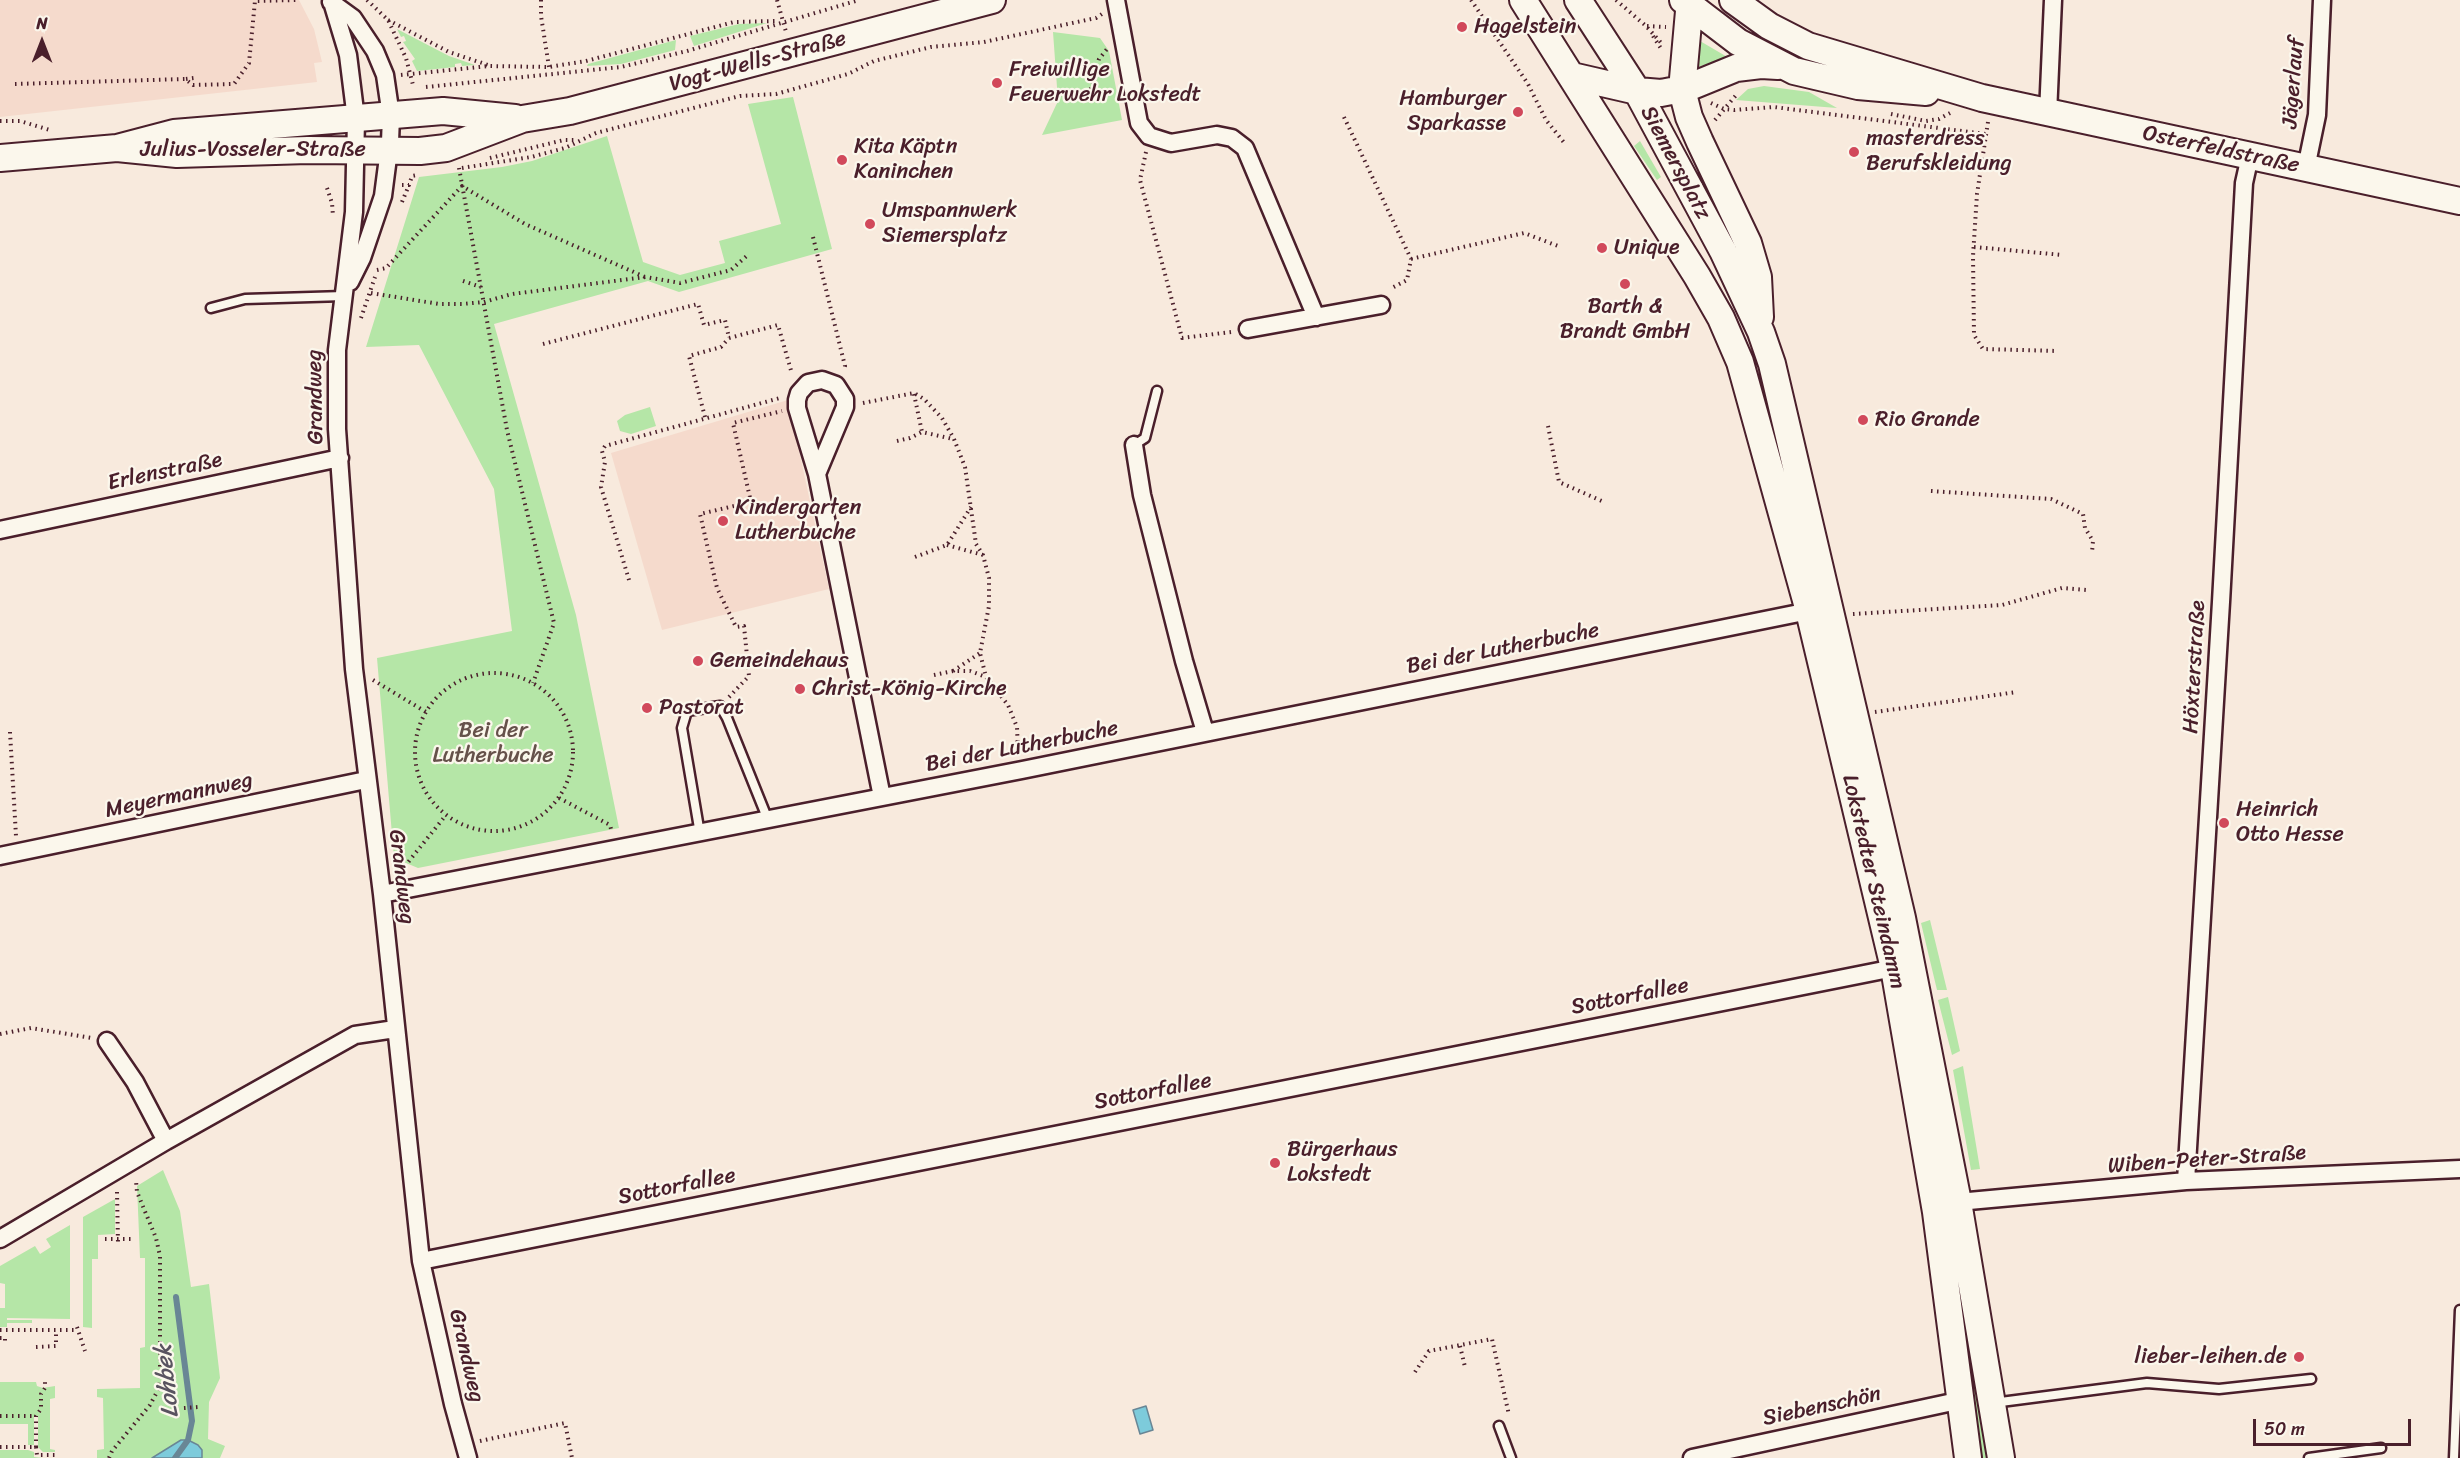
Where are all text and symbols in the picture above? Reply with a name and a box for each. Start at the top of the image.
text: N [36,9,48,38]
north arrow [12,12,72,72]
place label: Hagelstein [1474,14,1576,40]
marker: Hagelstein [1455,20,1469,34]
street label: Vogt-Wells-Straße [667,26,849,98]
street label: Jägerlauf [2278,36,2310,130]
place label: Freiwillige Feuerwehr Lokstedt [1009,57,1201,108]
marker: Freiwillige Feuerwehr Lokstedt [990,76,1004,90]
place label: Hamburger Sparkasse [1399,86,1506,138]
street label: Siemersplatz [1634,102,1716,224]
marker: Hamburger Sparkasse [1511,105,1525,119]
street label: Osterfeldstraße [2140,121,2302,179]
place label: masterdress Berufskleidung [1866,126,2012,178]
place label: Kita Käptn Kaninchen [854,134,957,186]
street label: Julius-Vosseler-Straße [140,137,366,163]
marker: masterdress Berufskleidung [1847,145,1861,159]
marker: Kita Käptn Kaninchen [835,153,849,167]
place label: Umspannwerk Siemersplatz [882,198,1017,249]
marker: Umspannwerk Siemersplatz [863,217,877,231]
place label: Unique [1614,235,1680,261]
marker: Unique [1595,241,1609,255]
marker: Barth & Brandt GmbH [1618,277,1632,291]
place label: Barth & Brandt GmbH [1560,294,1690,346]
street label: Grandweg [302,349,330,445]
place label: Rio Grande [1875,407,1980,433]
marker: Rio Grande [1856,413,1870,427]
street label: Erlenstraße [105,447,225,497]
place label: Kindergarten Lutherbuche [735,495,861,546]
marker: Kindergarten Lutherbuche [716,514,730,528]
street label: Höxterstraße [2178,600,2212,734]
street label: Bei der Lutherbuche [1404,617,1602,681]
place label: Gemeindehaus [710,648,849,674]
marker: Gemeindehaus [691,654,705,668]
place label: Christ-König-Kirche [812,676,1007,702]
marker: Christ-König-Kirche [793,682,807,696]
place label: Pastorat [659,695,744,721]
marker: Pastorat [640,701,654,715]
street label: Bei der Lutherbuche [923,715,1121,779]
park label: Bei der Lutherbuche [432,718,554,770]
street label: Meyermannweg [103,767,255,825]
street label: Lokstedter Steindamm [1836,772,1910,992]
place label: Heinrich Otto Hesse [2236,797,2344,848]
marker: Heinrich Otto Hesse [2217,816,2231,830]
street label: Grandweg [382,828,420,926]
street label: Sottorfallee [1569,973,1691,1021]
street label: Sottorfallee [1092,1068,1214,1116]
place label: Bürgerhaus Lokstedt [1287,1137,1398,1188]
street label: Wiben-Peter-Straße [2107,1140,2307,1180]
marker: Bürgerhaus Lokstedt [1268,1156,1282,1170]
street label: Sottorfallee [616,1163,738,1211]
street label: Grandweg [442,1307,490,1405]
water label: Lohbek [150,1343,186,1419]
place label: lieber-leihen.de [2134,1344,2287,1370]
marker: lieber-leihen.de [2292,1350,2306,1364]
street label: Siebenschön [1760,1382,1884,1432]
scale bar [2256,1407,2414,1445]
text: 50 m [2264,1413,2305,1445]

